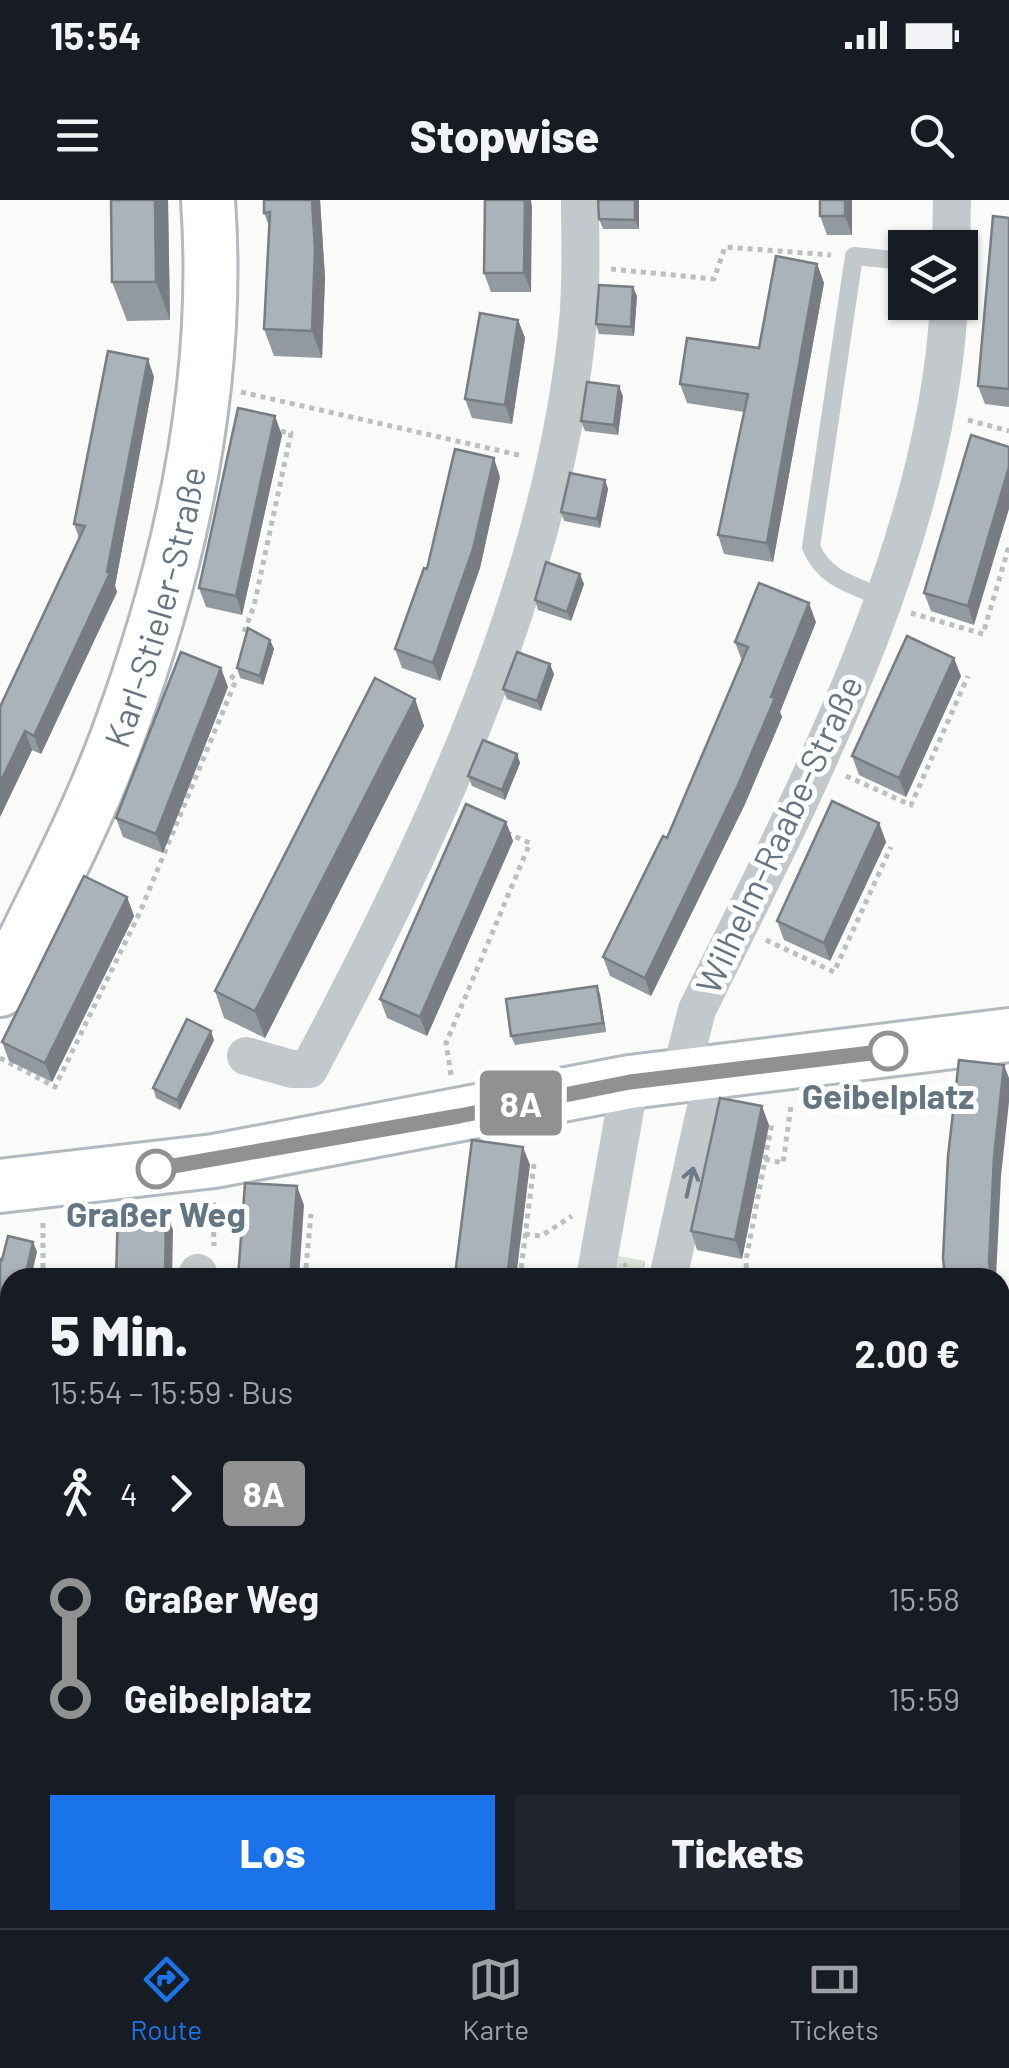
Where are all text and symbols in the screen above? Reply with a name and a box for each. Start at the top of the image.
text: 15:54 [50,12,141,58]
icon: menu [50,108,105,163]
text: Stopwise [410,108,599,162]
icon: search [904,108,959,163]
map controls [888,230,978,320]
button: layers [888,230,978,320]
street label: Karl-Stieler-Straße [95,463,213,753]
street label: Wilhelm-Raabe-Straße [686,668,870,1000]
marker: Geibelplatz [869,1032,907,1070]
line badge: 8A [476,1070,566,1136]
place label: Geibelplatz [802,1074,974,1116]
text: 8A [500,1082,542,1124]
marker: Graßer Weg [137,1150,175,1188]
one-way arrow [681,1167,700,1199]
place label: Graßer Weg [66,1192,246,1234]
text: 5 Min. [50,1301,189,1367]
text: 2.00 € [854,1330,960,1376]
text: 15:54 – 15:59 · Bus [50,1372,293,1410]
icon: walk [50,1466,105,1521]
icon: forward [153,1466,208,1521]
text: 8A [243,1472,285,1514]
text: 4 [120,1474,138,1512]
text: Graßer Weg [124,1575,319,1621]
text: 15:58 [888,1579,960,1617]
text: Geibelplatz [124,1675,312,1721]
text: 15:59 [888,1679,960,1717]
button: Los [50,1795,495,1910]
button: Tickets [515,1795,960,1910]
tab: Route [130,1952,202,2046]
tab: Karte [463,1952,529,2046]
tab: Tickets [790,1952,879,2046]

